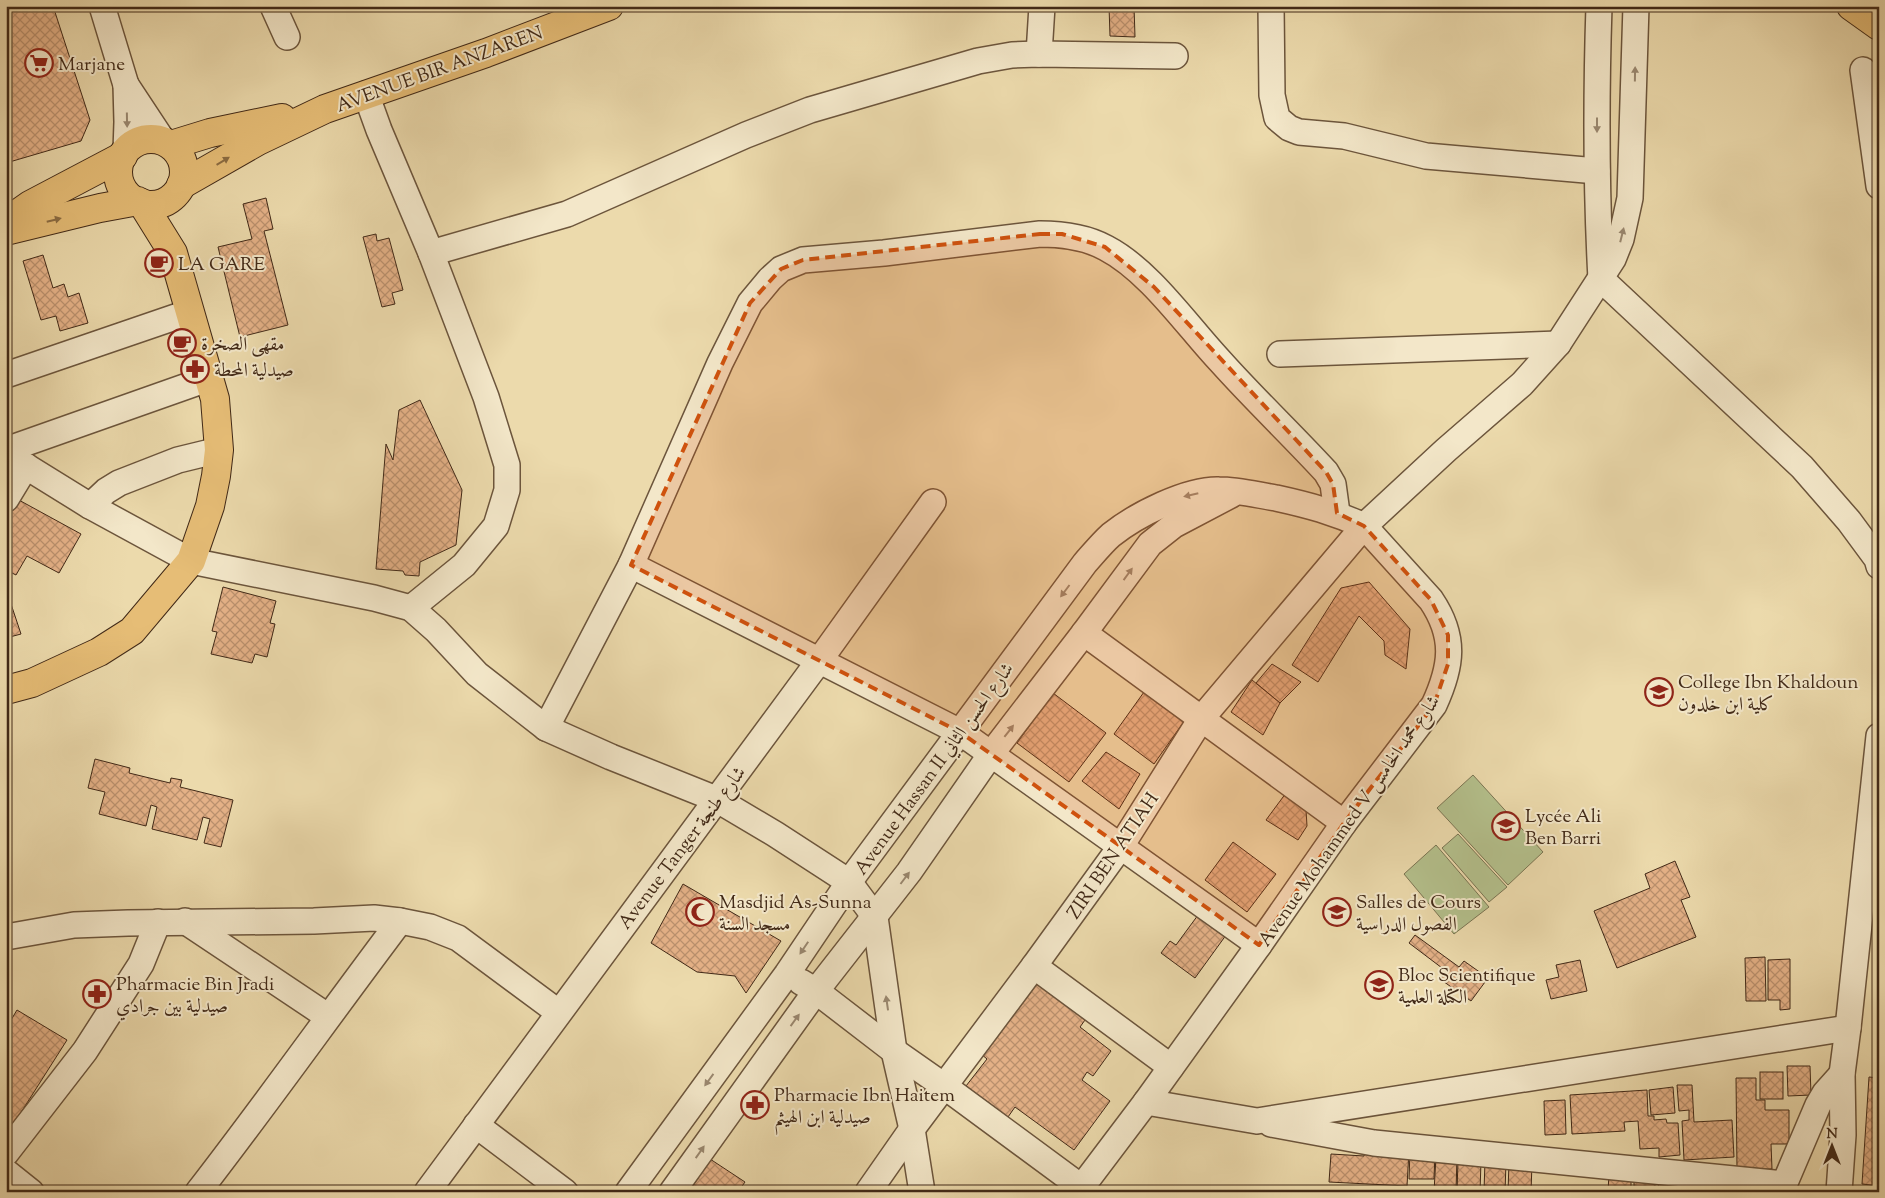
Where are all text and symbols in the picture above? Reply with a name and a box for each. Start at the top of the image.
street label: AVENUE BIR ANZAREN [333,20,547,120]
supermarket icon: Marjane [24,48,54,78]
place label: Marjane [58,52,125,79]
one-way arrow [1631,65,1639,81]
one-way arrow [123,112,131,128]
one-way arrow [1593,117,1601,133]
one-way arrow [217,156,230,165]
one-way arrow [46,216,61,224]
one-way arrow [1618,228,1626,243]
cafe icon: LA GARE [144,248,174,278]
place label: LA GARE [178,252,266,279]
cafe icon: مقهى الصخرة [167,328,197,358]
place label: مقهى الصخرة [201,332,284,359]
pharmacy icon: صيدلية المحطة [180,354,210,384]
place label: صيدلية المحطة [214,358,294,385]
one-way arrow [1183,491,1198,499]
one-way arrow [1123,567,1133,581]
one-way arrow [1059,584,1070,597]
street label: Avenue Hassan II شارع الحسن الثاني [849,658,1021,881]
place label: College Ibn Khaldoun كلية ابن خلدون [1678,670,1859,719]
school or university icon: College Ibn Khaldoun كلية ابن خلدون [1644,677,1674,707]
street label: Avenue Mohammed V شارع محمد الخامس [1253,690,1448,953]
one-way arrow [1004,724,1014,738]
street label: Avenue Tanger شارع طنجة [613,761,753,936]
street label: ZIRI BEN ATIAH [1062,788,1166,925]
place label: Lycée Ali Ben Barri [1525,804,1601,853]
school or university icon: Lycée Ali Ben Barri [1491,811,1521,841]
one-way arrow [900,871,910,885]
place label: Masdjid As-Sunna مسجد السنة [719,890,872,939]
place label: Salles de Cours الفصول الدراسية [1356,890,1481,939]
mosque icon: Masdjid As-Sunna مسجد السنة [685,897,715,927]
school or university icon: Salles de Cours الفصول الدراسية [1322,897,1352,927]
one-way arrow [799,942,809,955]
place label: Bloc Scientifique الكتلة العلمية [1398,963,1536,1012]
school or university icon: Bloc Scientifique الكتلة العلمية [1364,970,1394,1000]
place label: Pharmacie Bin Jradi صيدلية بين جرادي [116,972,274,1021]
pharmacy icon: Pharmacie Bin Jradi صيدلية بين جرادي [82,979,112,1009]
one-way arrow [883,994,891,1010]
one-way arrow [790,1013,800,1027]
one-way arrow [704,1073,714,1087]
place label: Pharmacie Ibn Haitem صيدلية ابن الهيثم [774,1083,955,1136]
pharmacy icon: Pharmacie Ibn Haitem صيدلية ابن الهيثم [740,1090,770,1120]
north arrow [1808,1120,1858,1170]
text: N [1826,1125,1838,1145]
one-way arrow [695,1145,705,1159]

